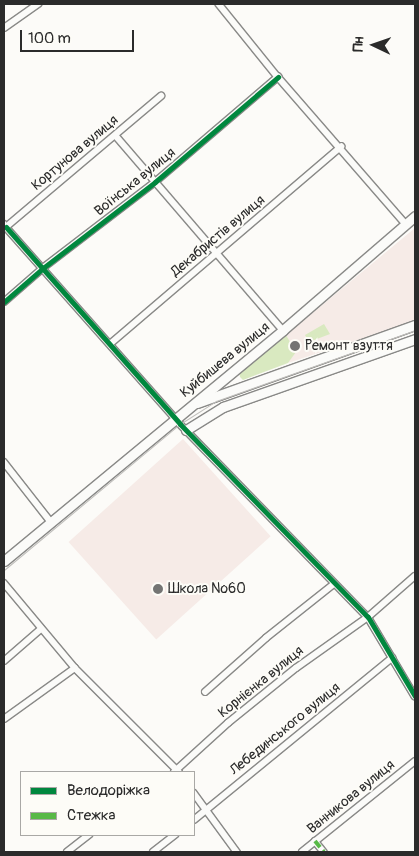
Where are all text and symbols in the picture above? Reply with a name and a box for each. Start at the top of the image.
scale bar [22,20,136,52]
north arrow [349,20,399,70]
text: 100 m [28,29,71,48]
text: Пн [350,36,367,52]
street label: Кортунова вулиця [28,112,122,194]
street label: Воїнська вулиця [91,144,179,220]
street label: Декабристів вулиця [168,192,268,280]
street label: Куйбишева вулиця [177,319,273,401]
place label: Ремонт взуття [305,338,393,354]
marker: Ремонт взуття [289,340,301,352]
place label: Школа №60 [168,581,246,597]
marker: Школа №60 [152,583,164,595]
street label: Корнієнка вулиця [215,643,307,721]
street label: Лебединського вулиця [226,679,344,779]
street label: Ванникова вулиця [304,757,398,837]
legend [20,771,195,836]
text: Велодоріжка [67,781,150,800]
text: Стежка [67,806,115,825]

